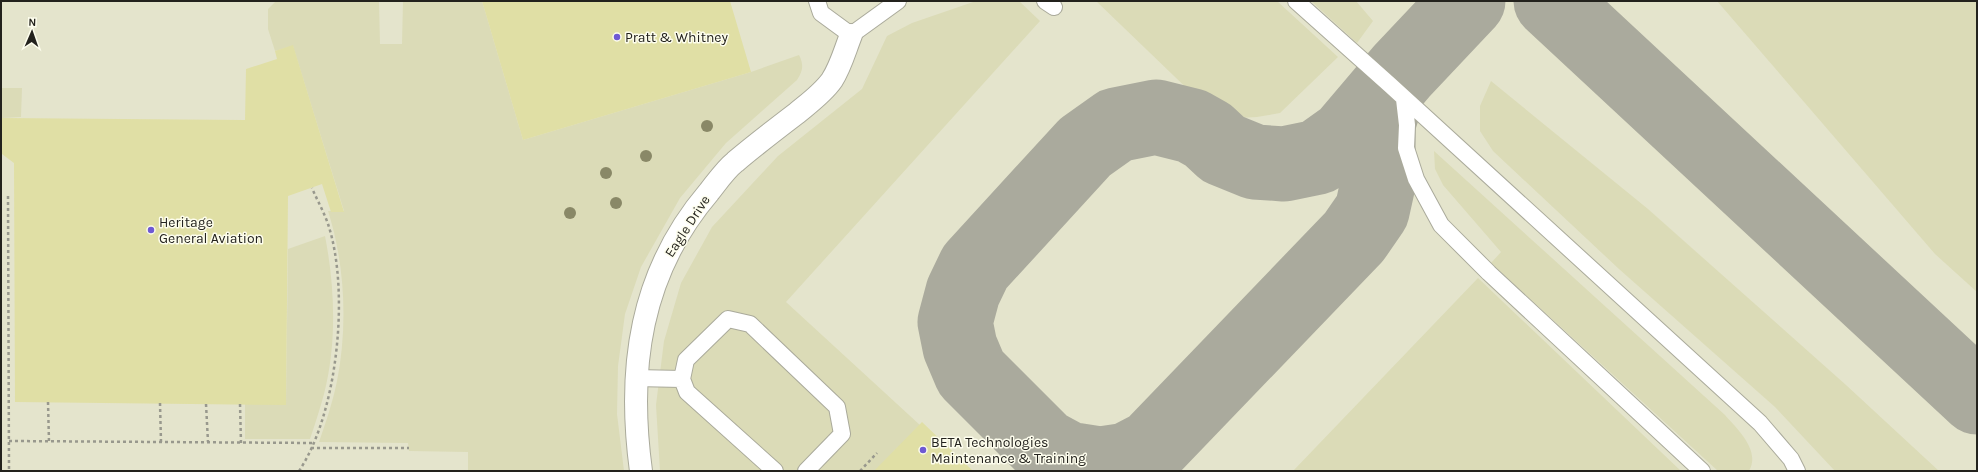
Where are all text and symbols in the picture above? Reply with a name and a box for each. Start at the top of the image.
north arrow [12,12,52,52]
text: N [28,16,37,29]
place label: Pratt & Whitney [625,29,729,46]
marker: Pratt & Whitney [612,32,622,42]
street label: Eagle Drive [661,192,714,261]
place label: Heritage General Aviation [159,214,263,247]
marker: Heritage General Aviation [146,225,156,235]
place label: BETA Technologies Maintenance & Training [931,434,1086,467]
marker: BETA Technologies Maintenance & Training [918,445,928,455]

